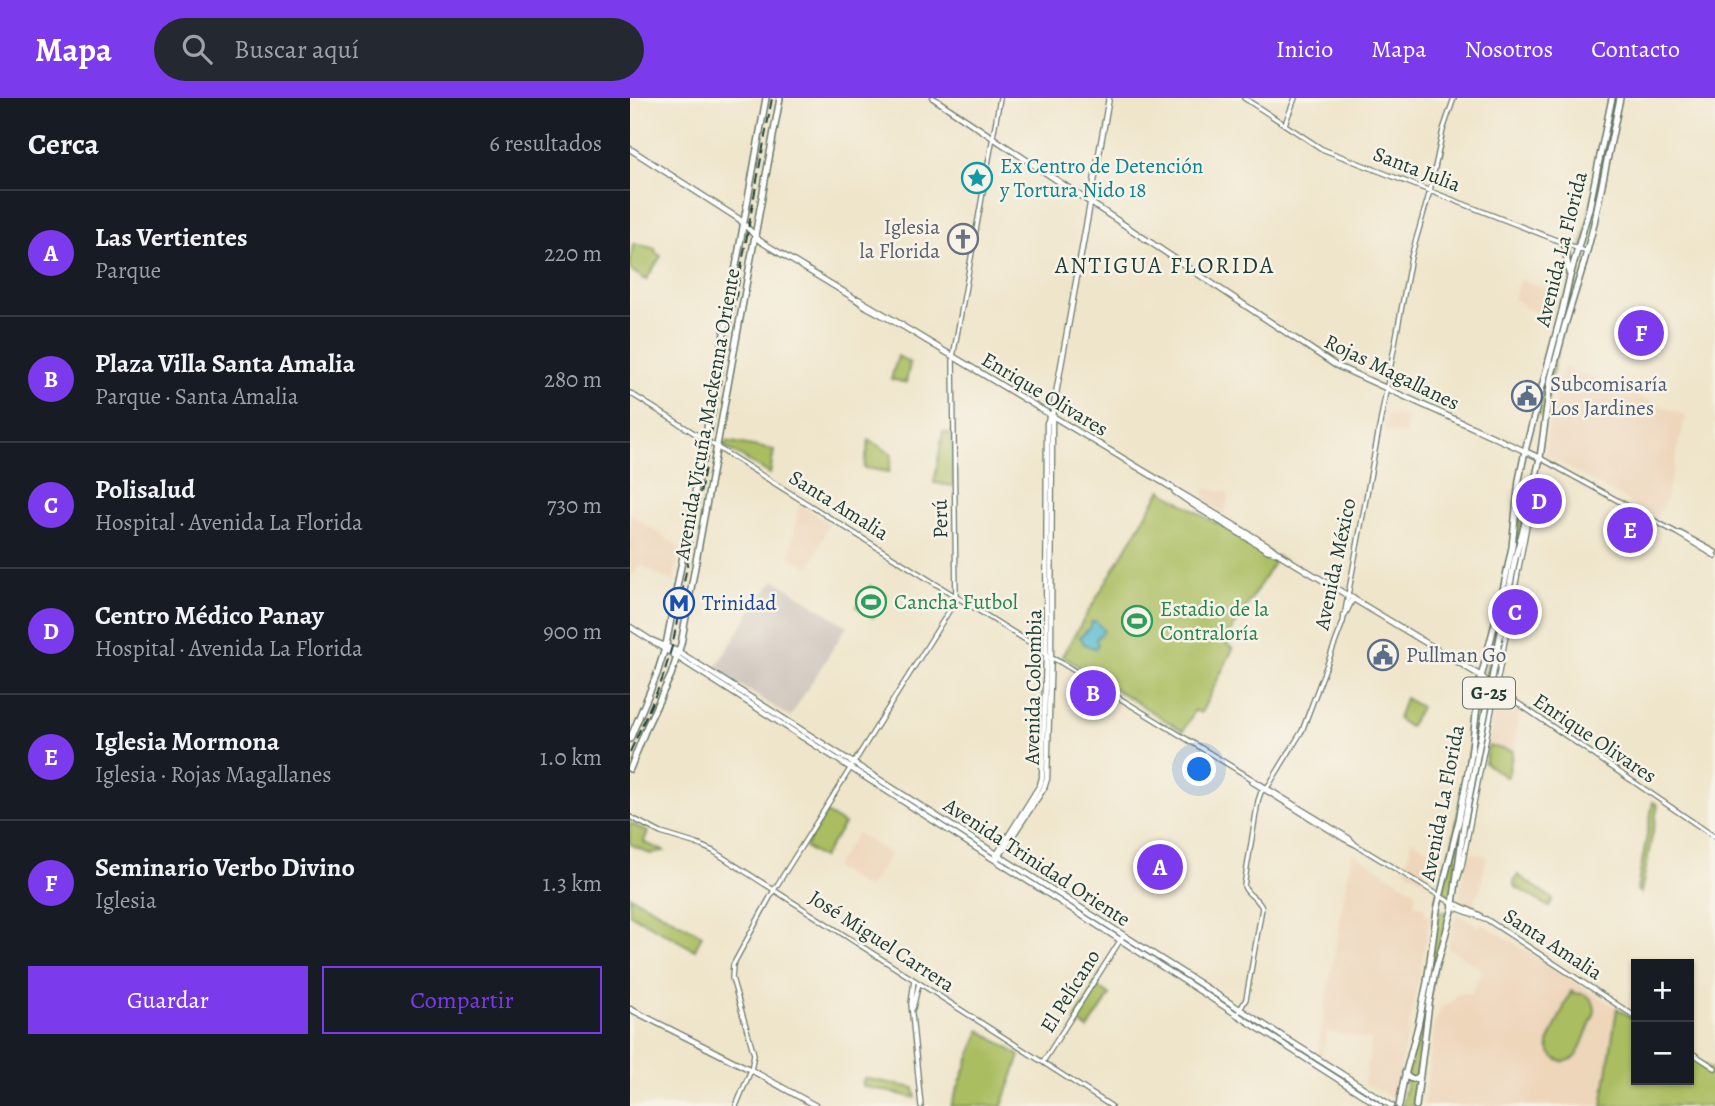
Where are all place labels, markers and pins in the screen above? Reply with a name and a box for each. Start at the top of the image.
place label: Ex Centro de Detención y Tortura Nido 18 [999,152,1203,204]
place icon: Ex Centro de Detención y Tortura Nido 18 [960,161,994,195]
place label: Iglesia la Florida [860,213,940,265]
church icon: Iglesia la Florida [946,222,980,256]
pin: F [1618,307,1664,359]
place label: Subcomisaría Los Jardines [1550,370,1668,422]
public building icon: Subcomisaría Los Jardines [1510,379,1544,413]
pin: D [1516,475,1562,527]
pin: E [1607,504,1653,556]
sports icon: Cancha Futbol [854,585,888,619]
metro station icon: Trinidad [662,586,696,620]
pin: C [1492,586,1538,638]
place label: Cancha Futbol [894,588,1018,616]
place label: Trinidad [702,589,777,617]
place label: Estadio de la Contraloría [1160,595,1269,647]
sports icon: Estadio de la Contraloría [1120,604,1154,638]
public building icon: Pullman Go [1366,638,1400,672]
place label: Pullman Go [1406,641,1506,669]
pin: B [1070,667,1116,719]
pin: A [1137,841,1183,893]

